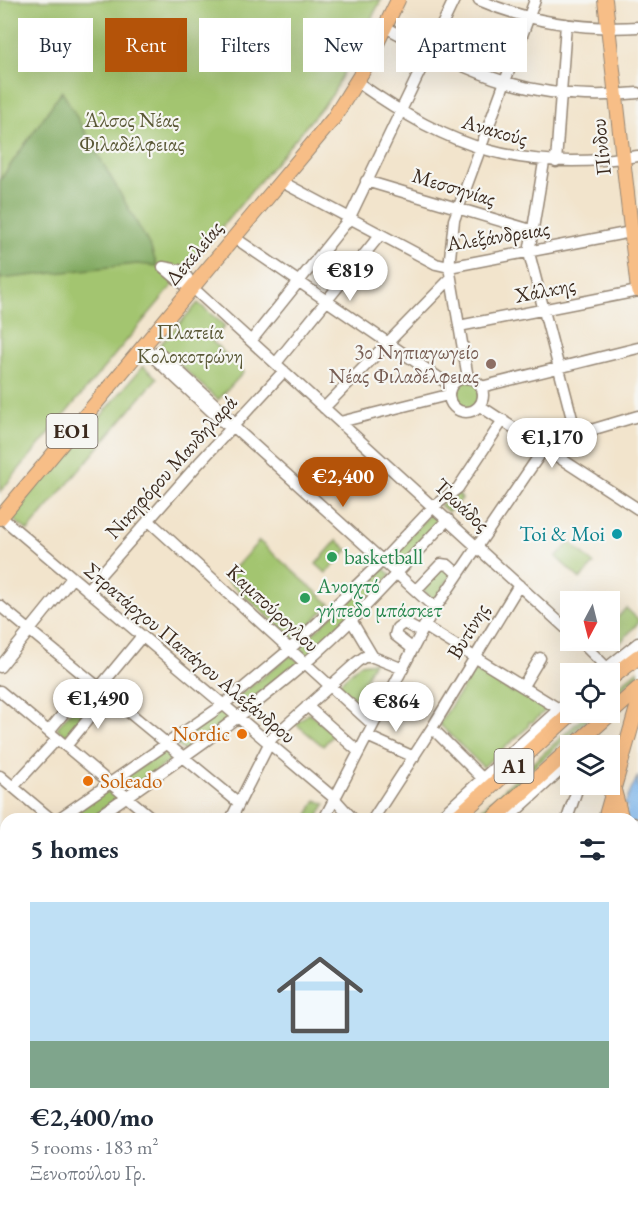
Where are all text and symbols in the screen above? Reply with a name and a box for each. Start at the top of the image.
chip: Buy [18,18,93,72]
chip: Rent [105,18,187,72]
chip: Filters [199,18,291,72]
chip: New [303,18,384,72]
chip: Apartment [396,18,527,72]
park label: Άλσος Νέας Φιλαδέλφειας [79,106,185,157]
street label: Ανακούς [458,107,531,152]
street label: Πίνδου [584,117,617,177]
street label: Μεσσηνίας [409,161,499,212]
street label: Αλεξάνδρειας [444,214,551,257]
street label: Δεκελείας [159,215,229,291]
pin: €819 [314,251,386,302]
text: €819 [327,257,373,283]
street label: Χάλκης [511,270,577,309]
park label: Πλατεία Κολοκοτρώνη [137,318,243,369]
place label: 3ο Νηπιαγωγείο Νέας Φιλαδέλφειας [329,338,479,389]
marker: 3ο Νηπιαγωγείο Νέας Φιλαδέλφειας [484,357,498,371]
street label: Νικηφόρου Μανδηλαρά [99,389,243,544]
road number: ΕΟ1 [46,414,98,448]
pin: €1,170 [503,418,601,469]
text: €1,170 [521,424,583,450]
pin: €2,400 [294,457,392,508]
text: €2,400 [312,463,374,489]
street label: Τρωάδος [429,472,496,537]
place label: Toi & Moi [519,520,605,547]
marker: Toi & Moi [610,527,624,541]
place label: basketball [344,543,423,570]
marker: basketball [325,550,339,564]
street label: Στρατάρχου Παπάγου Αλεξάνδρου [79,556,302,749]
street label: Καμπούρογλου [221,558,325,657]
place label: Ανοιχτό γήπεδο μπάσκετ [316,572,443,623]
marker: Ανοιχτό γήπεδο μπάσκετ [298,591,312,605]
north arrow [560,591,620,651]
map controls [560,591,620,795]
street label: Βυτίνης [440,598,495,664]
button: locate [560,663,620,723]
pin: €1,490 [49,679,147,730]
pin: €864 [360,682,432,733]
text: €1,490 [67,685,129,711]
text: €864 [373,688,419,714]
place label: Nordic [172,720,230,747]
marker: Nordic [235,727,249,741]
button: layers [560,735,620,795]
road number: Α1 [494,749,534,783]
place label: Soleado [100,767,162,794]
marker: Soleado [81,774,95,788]
text: 5 homes [30,832,119,866]
icon: filters [576,833,609,866]
icon: home [266,941,374,1049]
text: €2,400/mo [30,1100,154,1134]
text: 5 rooms · 183 m² [30,1134,158,1160]
text: Ξενoπούλου Γρ. [30,1160,146,1186]

